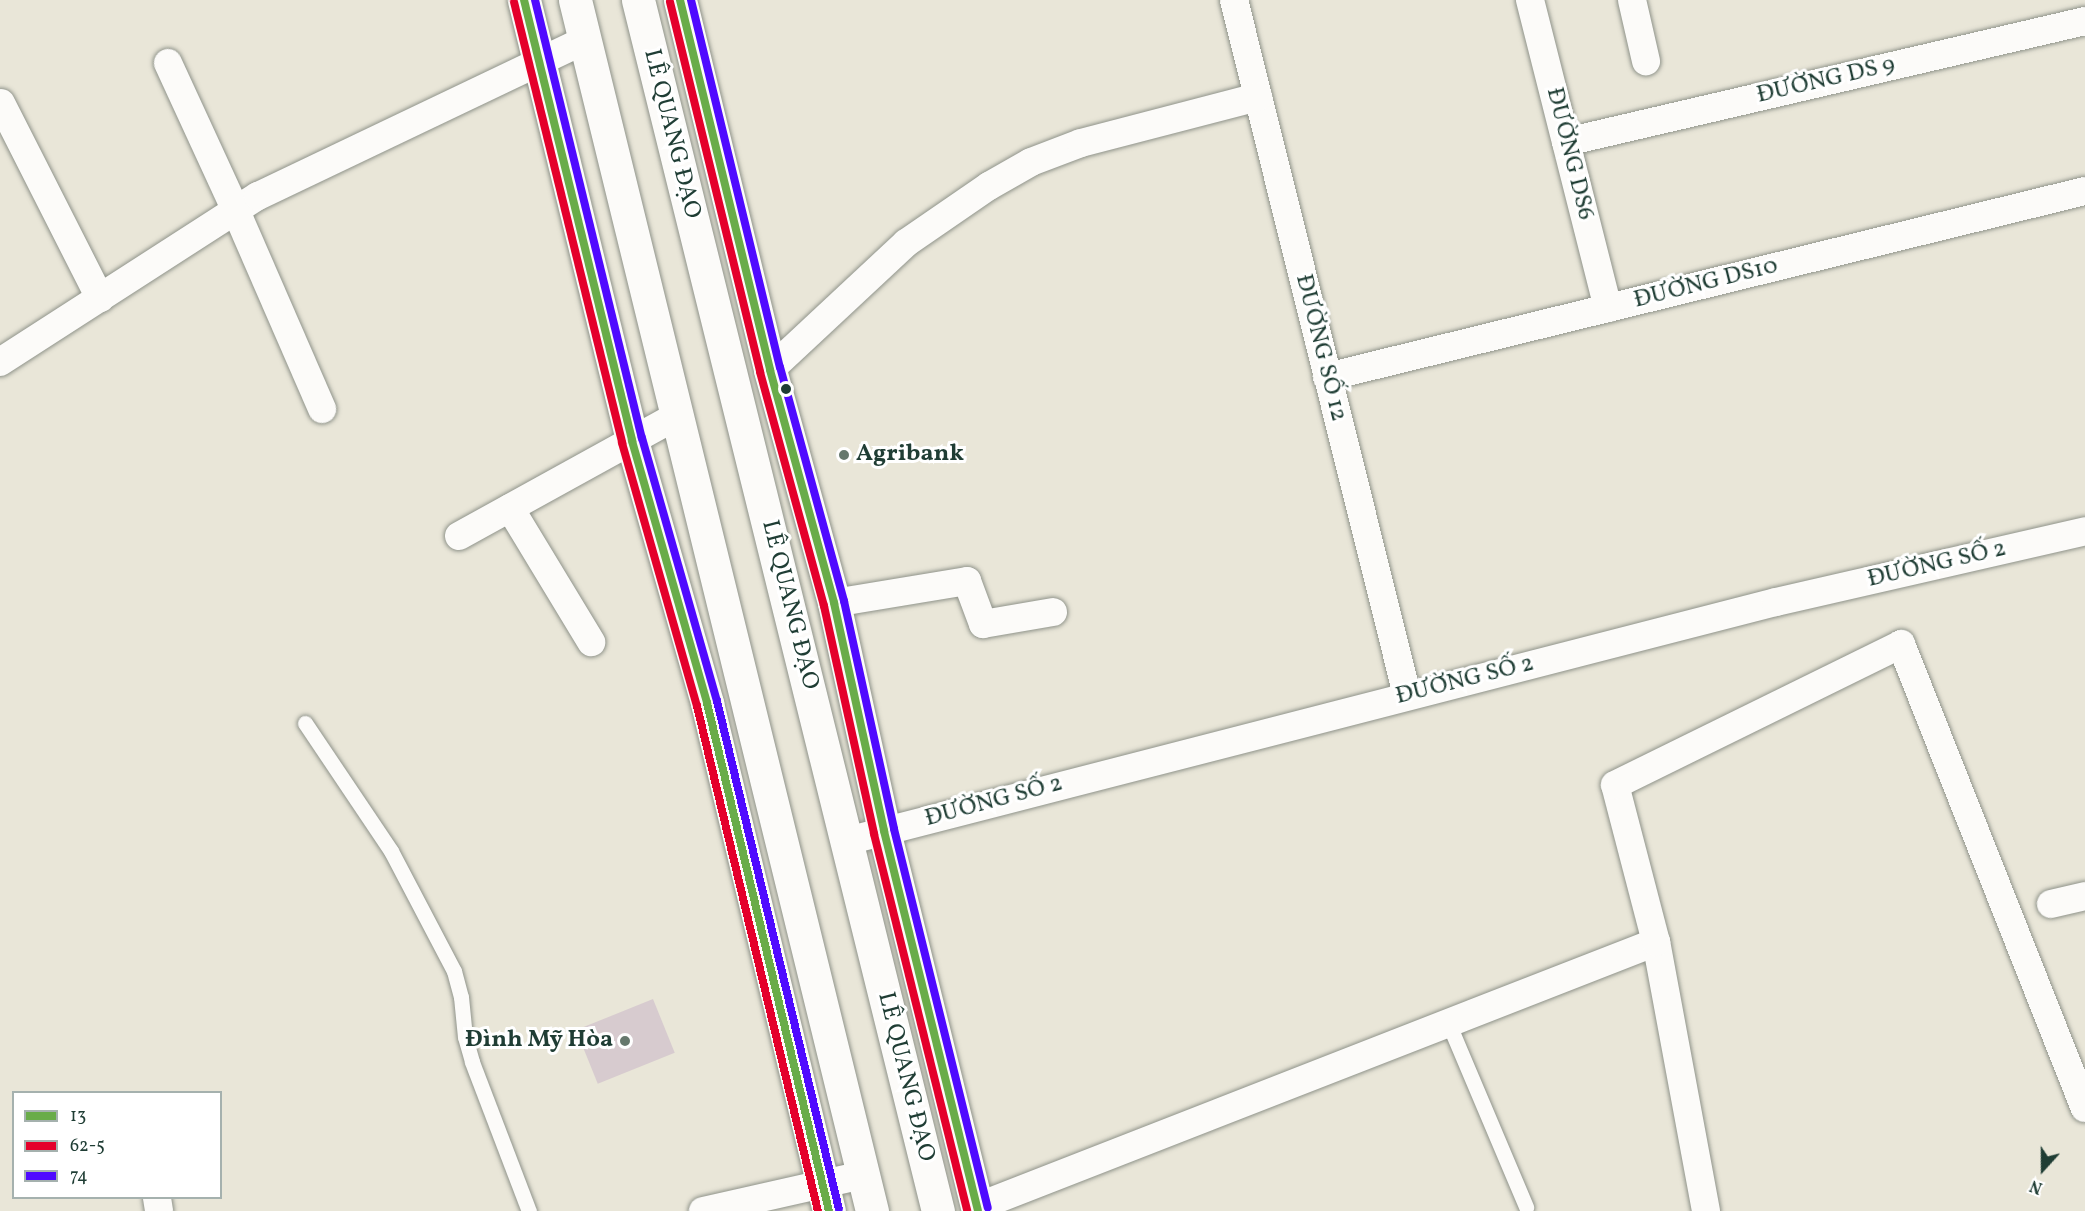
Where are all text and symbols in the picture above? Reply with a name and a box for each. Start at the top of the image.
street label: LÊ QUANG ĐẠO [636,46,706,222]
street label: ĐƯỜNG DS 9 [1754,51,1898,111]
street label: ĐƯỜNG DS6 [1539,85,1599,223]
street label: ĐƯỜNG DS10 [1631,252,1781,316]
street label: ĐƯỜNG SỐ 12 [1288,271,1352,425]
unlabelled marker [780,383,792,395]
place label: Agribank [856,441,964,469]
marker: Agribank [837,448,851,462]
street label: LÊ QUANG ĐẠO [754,517,824,693]
street label: ĐƯỜNG SỐ 2 [1865,535,2009,595]
street label: ĐƯỜNG SỐ 2 [1393,650,1537,712]
street label: ĐƯỜNG SỐ 2 [922,770,1066,834]
street label: LÊ QUANG ĐẠO [870,989,940,1165]
place label: Đình Mỹ Hòa [465,1027,613,1055]
marker: Đình Mỹ Hòa [618,1034,632,1048]
legend [12,1091,222,1199]
text: 13 [70,1104,86,1129]
text: 62-5 [70,1134,105,1159]
north arrow [2013,1139,2073,1199]
text: 74 [70,1164,88,1189]
text: N [2027,1173,2046,1198]

